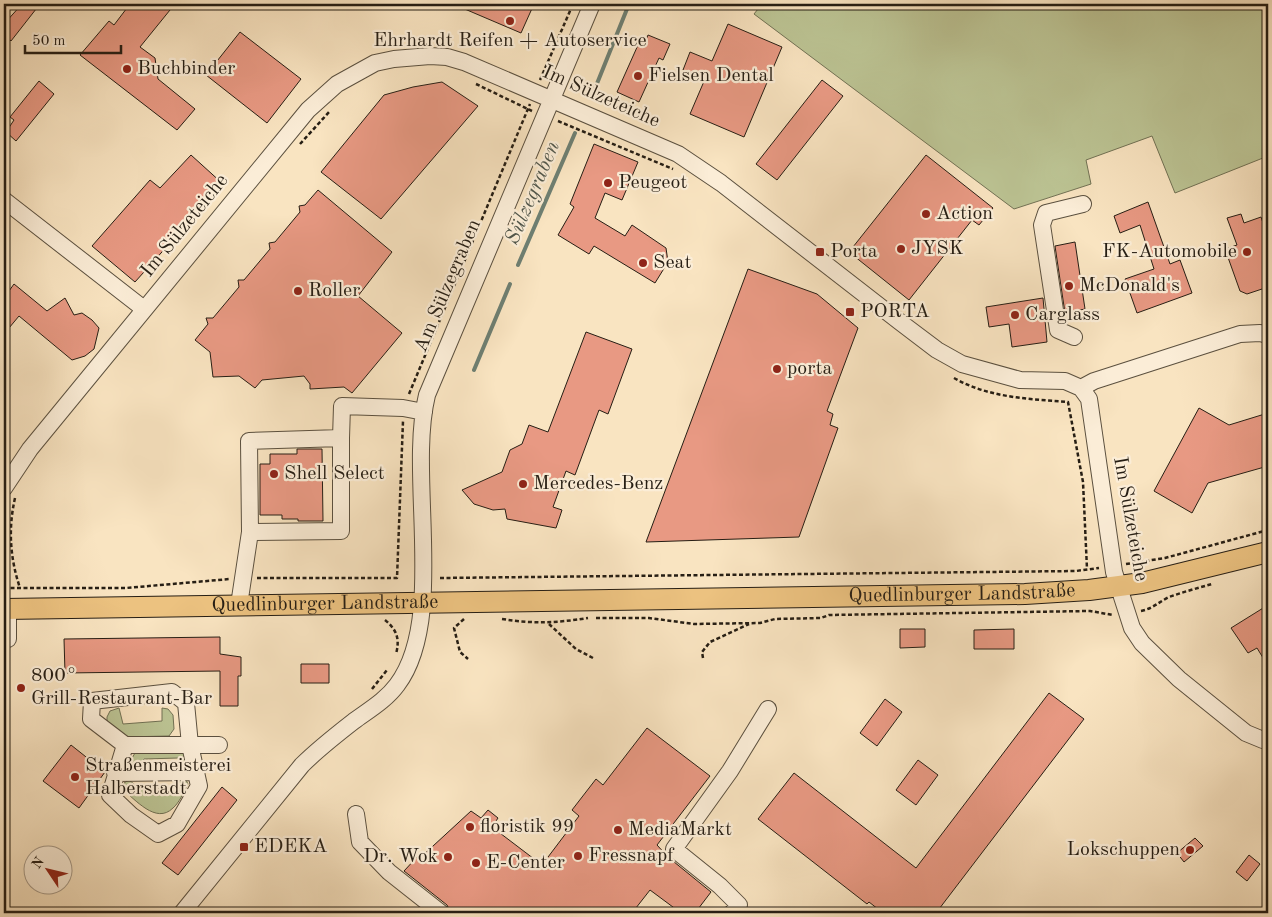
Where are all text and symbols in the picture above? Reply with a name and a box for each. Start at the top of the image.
marker: Ehrhardt Reifen + Autoservice [504,15,516,27]
scale bar [25,22,121,54]
place label: Ehrhardt Reifen + Autoservice [373,31,647,51]
text: 50 m [32,34,66,49]
place label: Buchbinder [137,59,235,79]
street label: Im Sülzeteiche [539,62,663,132]
marker: Buchbinder [121,63,133,75]
place label: Fielsen Dental [648,66,774,86]
marker: Fielsen Dental [632,70,644,82]
water label: Sülzegraben [502,138,564,248]
street label: Im Sülzeteiche [138,171,232,281]
place label: Peugeot [618,173,687,193]
marker: Peugeot [602,177,614,189]
place label: Action [936,204,993,224]
marker: Action [920,208,932,220]
street label: Am Sülzegraben [411,216,485,355]
place label: JYSK [911,239,964,259]
place label: Porta [830,242,878,262]
place label: FK-Automobile [1102,242,1237,262]
marker: JYSK [895,243,907,255]
marker: Porta [814,246,826,258]
marker: FK-Automobile [1241,246,1253,258]
place label: Seat [653,253,691,273]
marker: Seat [637,257,649,269]
place label: McDonald's [1079,276,1180,296]
marker: McDonald's [1063,280,1075,292]
place label: Roller [308,281,360,301]
marker: Roller [292,285,304,297]
place label: PORTA [860,302,930,322]
place label: Carglass [1025,305,1100,325]
marker: PORTA [844,306,856,318]
marker: Carglass [1009,309,1021,321]
place label: porta [787,359,832,379]
marker: porta [771,363,783,375]
street label: Im Sülzeteiche [1109,455,1151,583]
place label: Shell Select [284,464,385,484]
marker: Shell Select [268,468,280,480]
place label: Mercedes-Benz [533,474,663,494]
marker: Mercedes-Benz [517,478,529,490]
street label: Quedlinburger Landstraße [848,581,1076,607]
street label: Quedlinburger Landstraße [211,593,439,616]
place label: 800° Grill-Restaurant-Bar [31,666,212,709]
marker: 800° Grill-Restaurant-Bar [15,682,27,694]
place label: Straßenmeisterei Halberstadt [85,756,231,799]
marker: Straßenmeisterei Halberstadt [69,771,81,783]
place label: floristik 99 [480,817,574,837]
place label: MediaMarkt [628,820,732,840]
marker: floristik 99 [464,821,476,833]
marker: MediaMarkt [612,824,624,836]
place label: EDEKA [254,837,328,857]
place label: Lokschuppen [1067,840,1180,860]
marker: EDEKA [238,841,250,853]
north arrow [22,844,72,894]
marker: Lokschuppen [1184,844,1196,856]
place label: Fressnapf [588,846,675,866]
place label: Dr. Wok [363,847,438,867]
marker: Fressnapf [572,850,584,862]
marker: Dr. Wok [442,851,454,863]
place label: E-Center [486,853,565,873]
text: N [29,854,47,872]
marker: E-Center [470,857,482,869]

